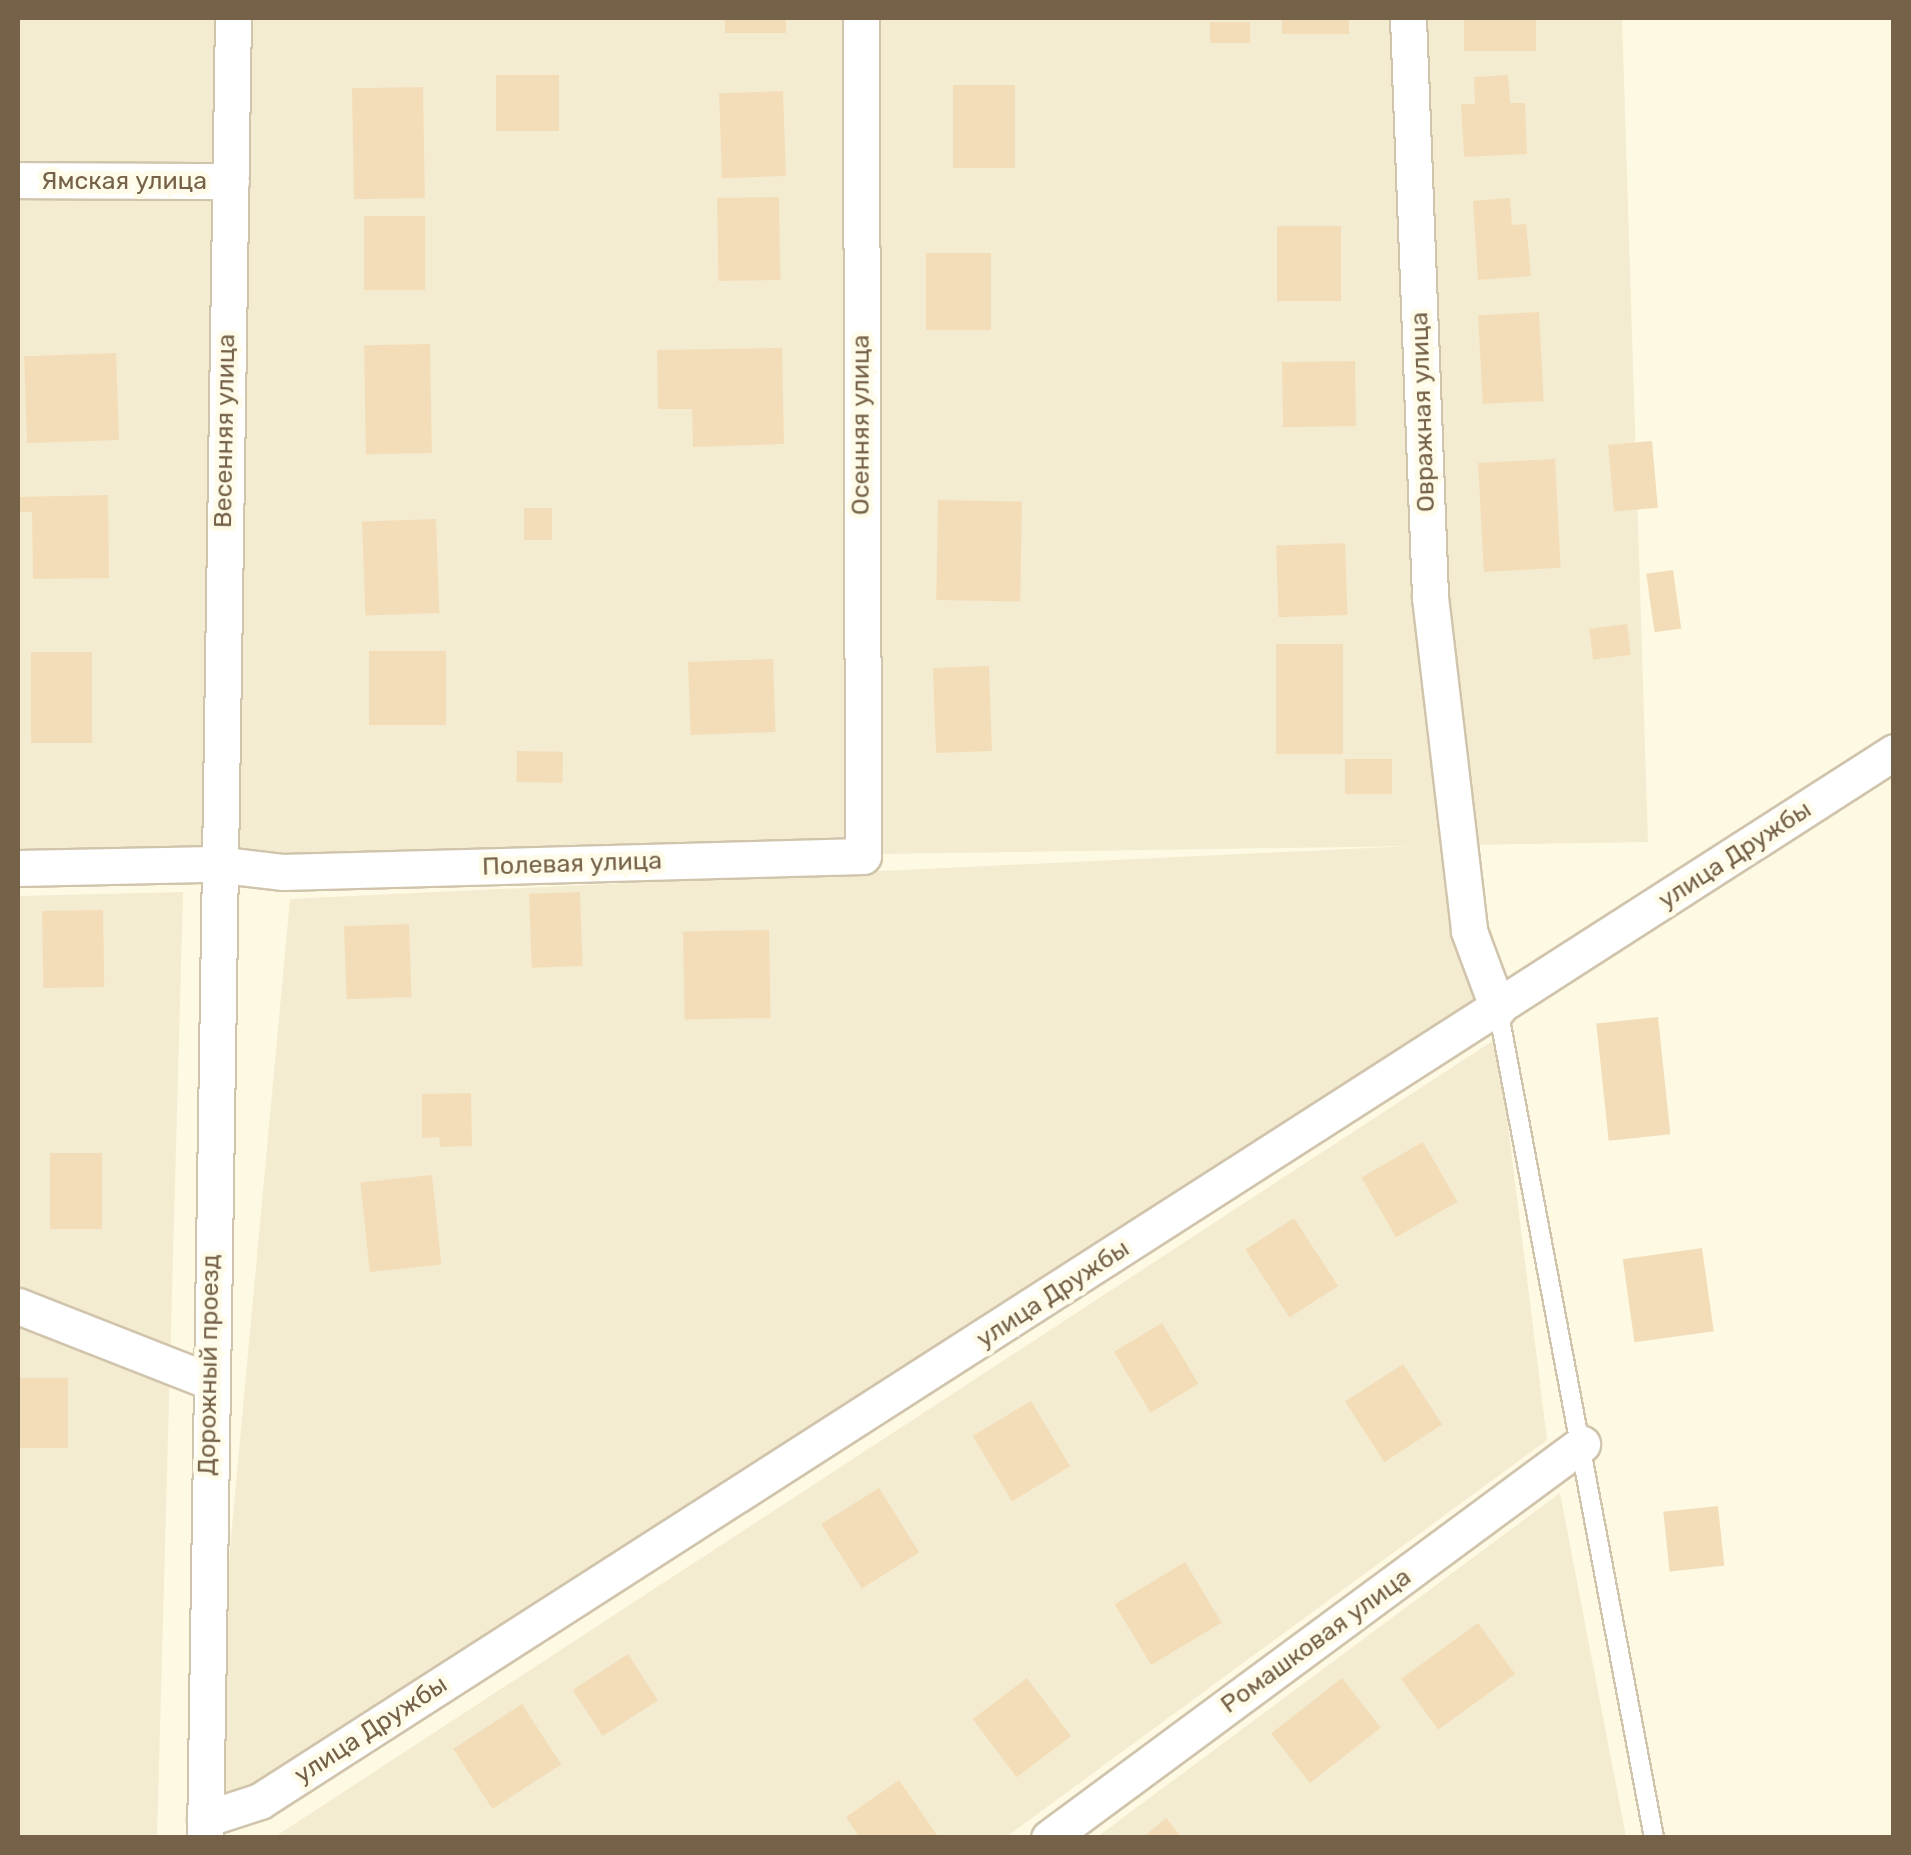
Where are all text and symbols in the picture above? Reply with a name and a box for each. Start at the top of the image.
street label: Ямская улица [41,166,207,196]
street label: Овражная улица [1405,311,1441,513]
street label: Весенняя улица [208,334,242,528]
street label: Осенняя улица [846,335,876,515]
street label: улица Дружбы [1653,794,1817,916]
street label: Полевая улица [482,846,662,882]
street label: улица Дружбы [971,1233,1135,1355]
street label: Дорожный проезд [192,1254,226,1476]
street label: Ромашковая улица [1215,1562,1417,1720]
street label: улица Дружбы [289,1669,453,1791]

